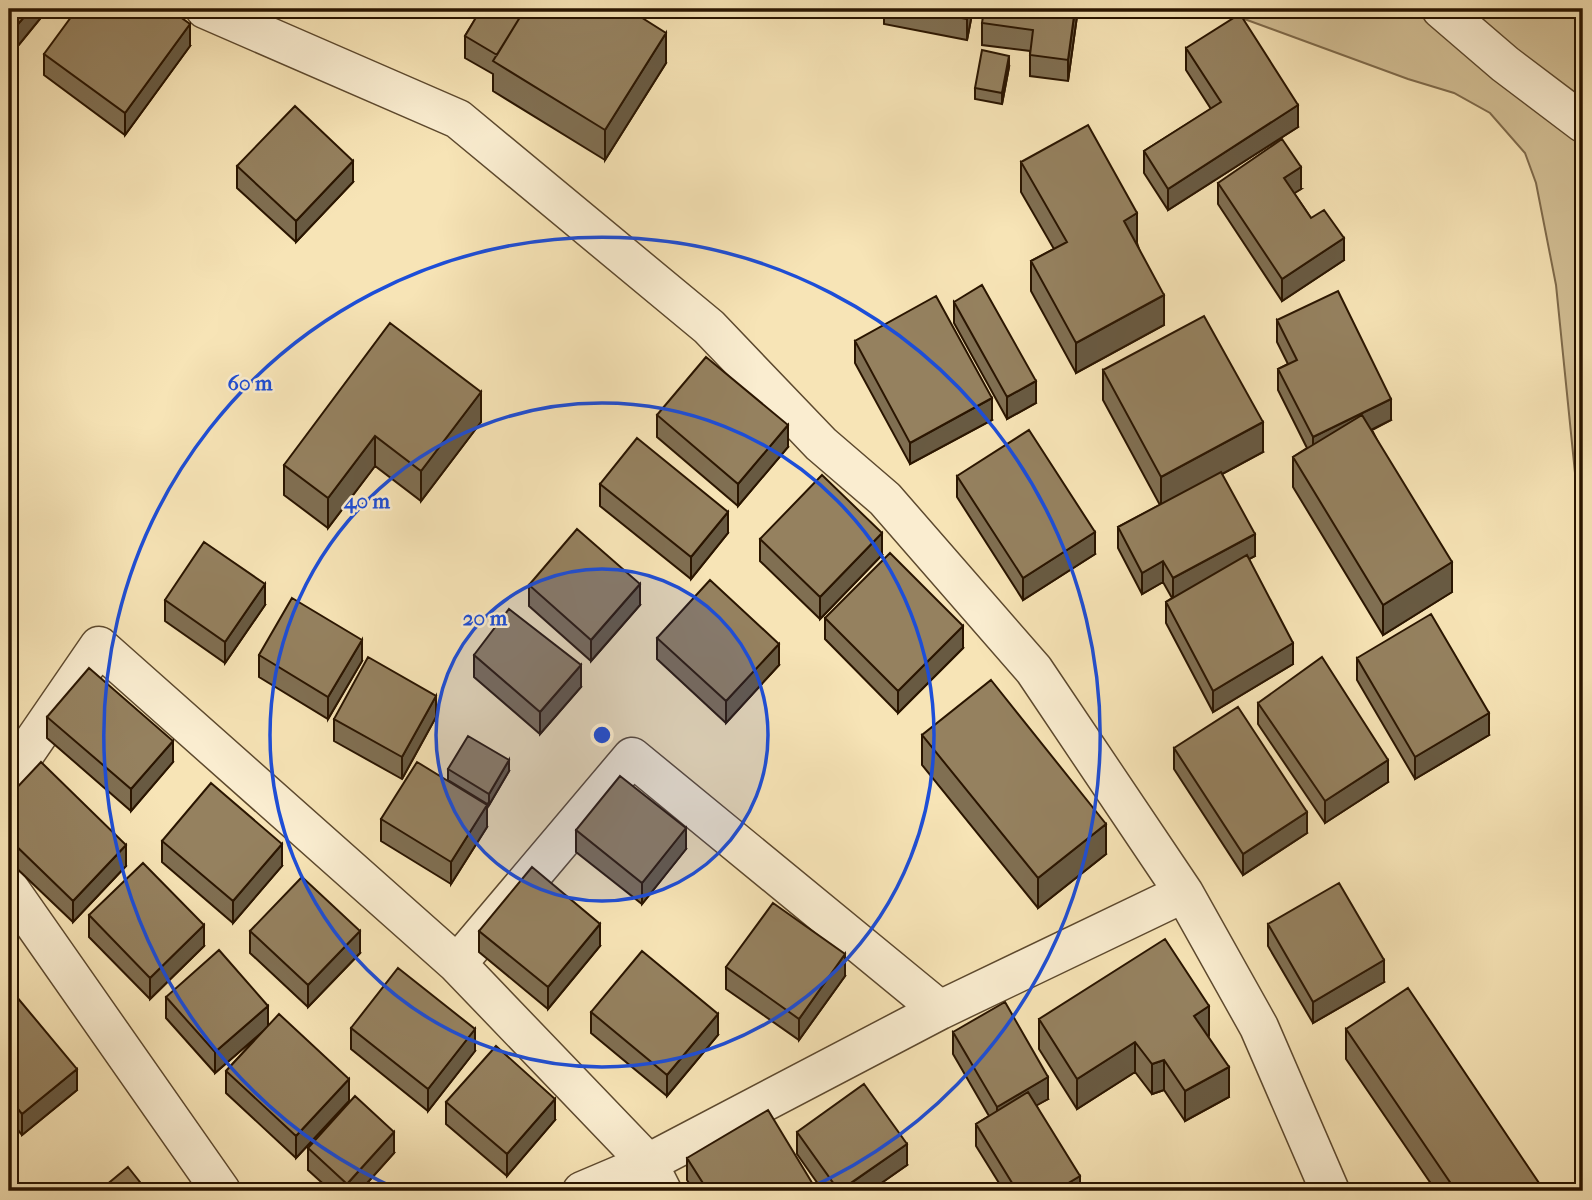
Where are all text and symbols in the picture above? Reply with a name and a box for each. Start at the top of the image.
text: 60 m [228,371,273,395]
text: 40 m [343,489,391,514]
text: 20 m [463,606,508,630]
centre of rings [590,723,614,747]

